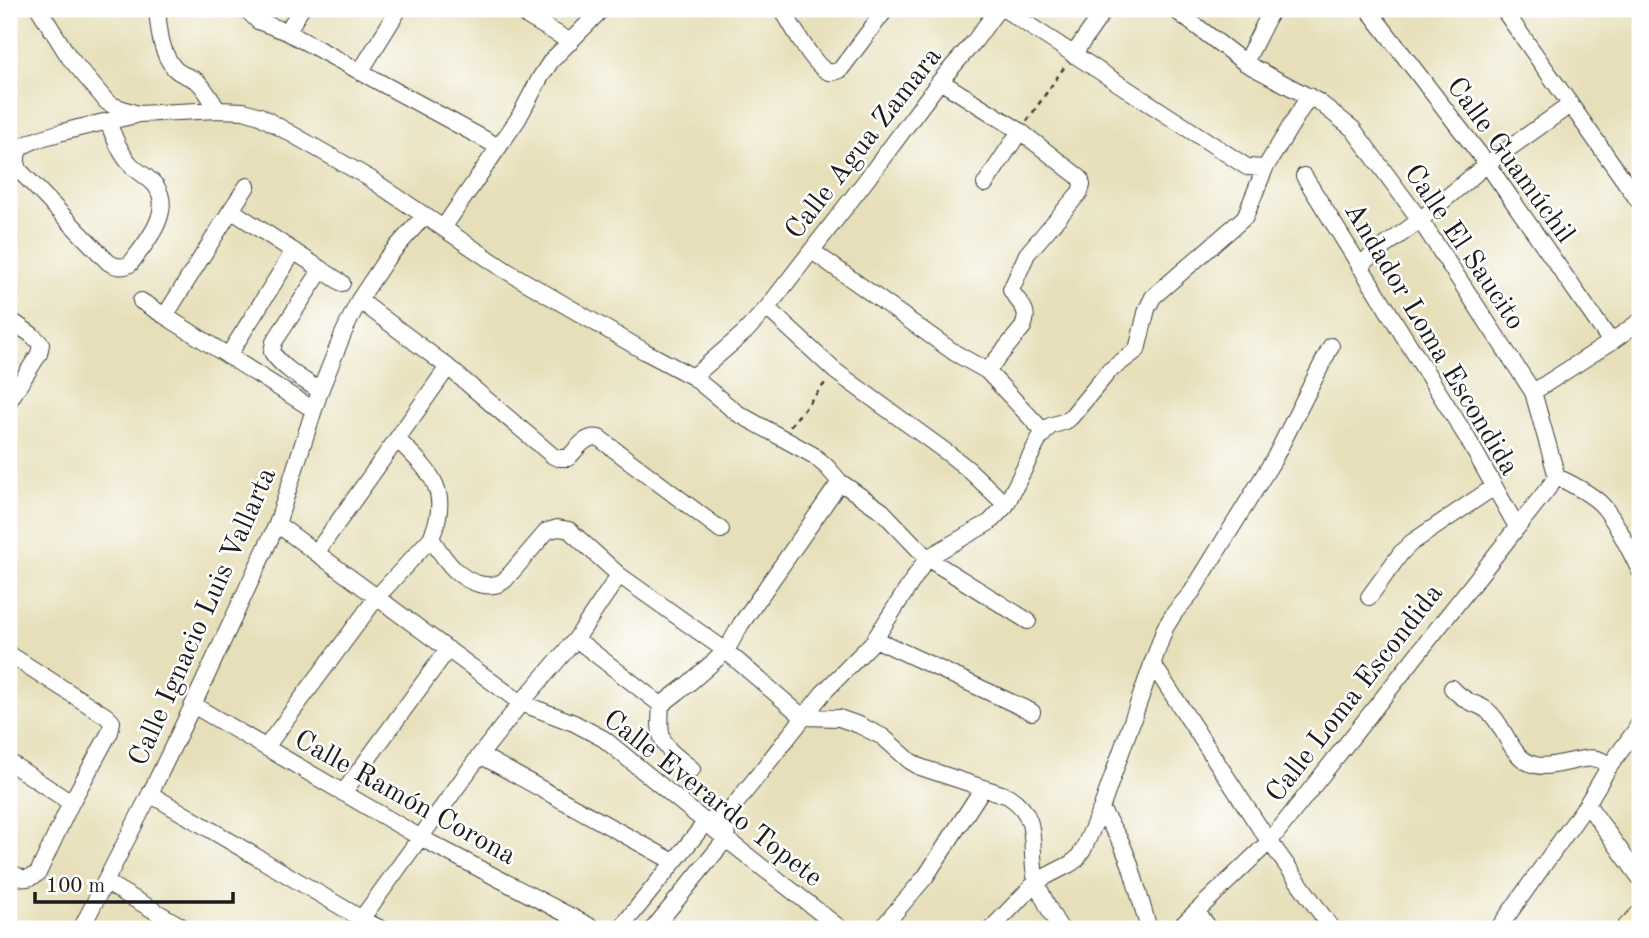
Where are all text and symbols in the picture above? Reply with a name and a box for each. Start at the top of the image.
street label: Calle Agua Zamara [781,42,948,245]
street label: Calle Guamúchil [1440,73,1579,249]
street label: Calle El Saucito [1398,160,1529,335]
street label: Andador Loma Escondida [1338,198,1523,481]
street label: Calle Ignacio Luis Vallarta [125,464,282,771]
street label: Calle Loma Escondida [1262,579,1449,808]
street label: Calle Everardo Topete [597,705,827,893]
street label: Calle Ramón Corona [289,726,520,871]
scale bar [35,861,233,905]
text: 100 m [46,876,105,897]

